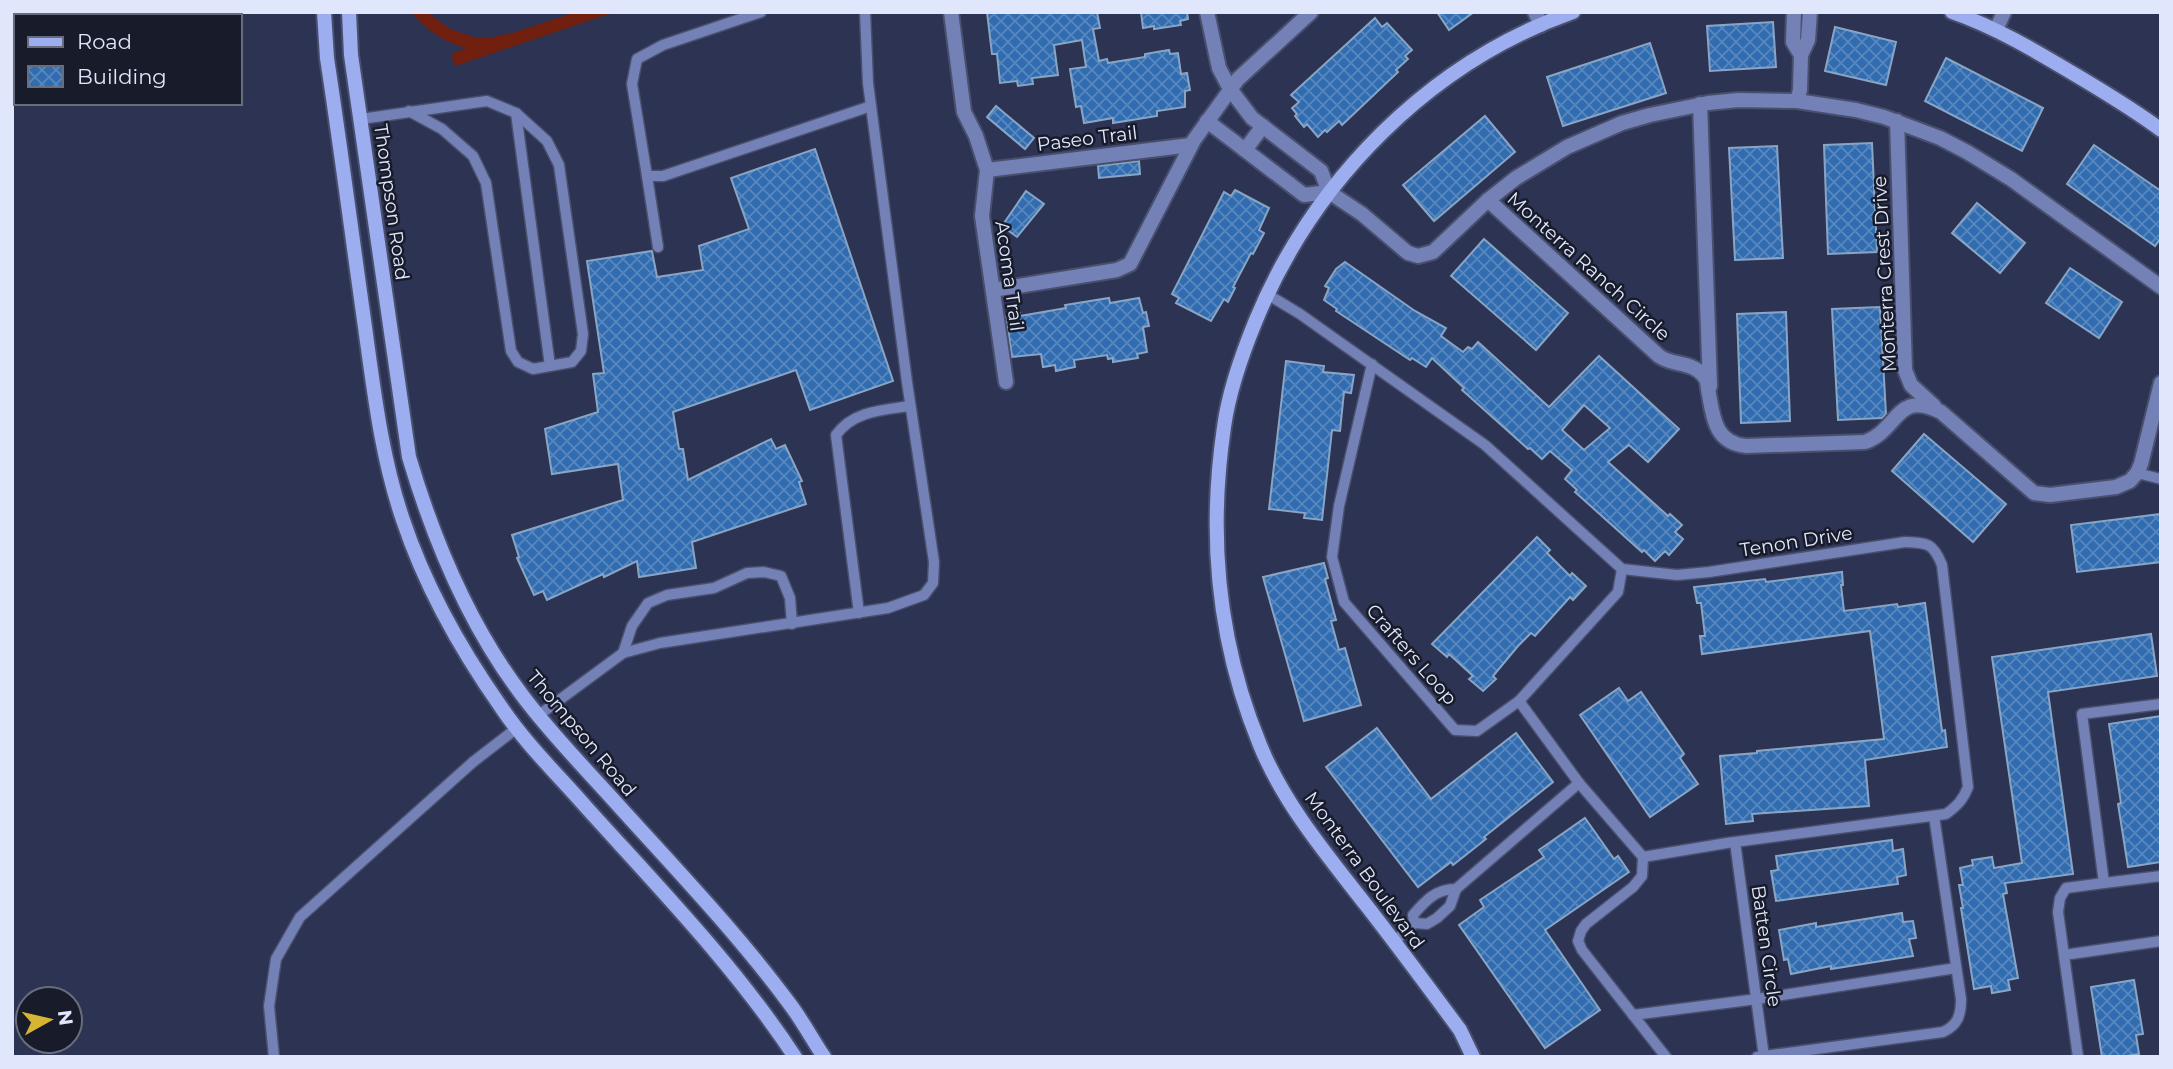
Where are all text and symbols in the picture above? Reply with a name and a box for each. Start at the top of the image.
legend [14,14,242,105]
text: Road [77,29,132,54]
text: Building [77,64,167,89]
street label: Paseo Trail [1035,121,1139,156]
street label: Thompson Road [369,123,414,282]
street label: Monterra Crest Drive [1868,175,1901,373]
street label: Monterra Ranch Circle [1502,187,1675,346]
street label: Acoma Trail [990,219,1029,333]
street label: Tenon Drive [1738,521,1854,562]
street label: Crafters Loop [1361,599,1462,710]
street label: Thompson Road [522,666,641,801]
street label: Monterra Boulevard [1300,787,1429,954]
street label: Batten Circle [1747,884,1786,1008]
north arrow [14,985,84,1055]
text: N [53,1008,78,1027]

